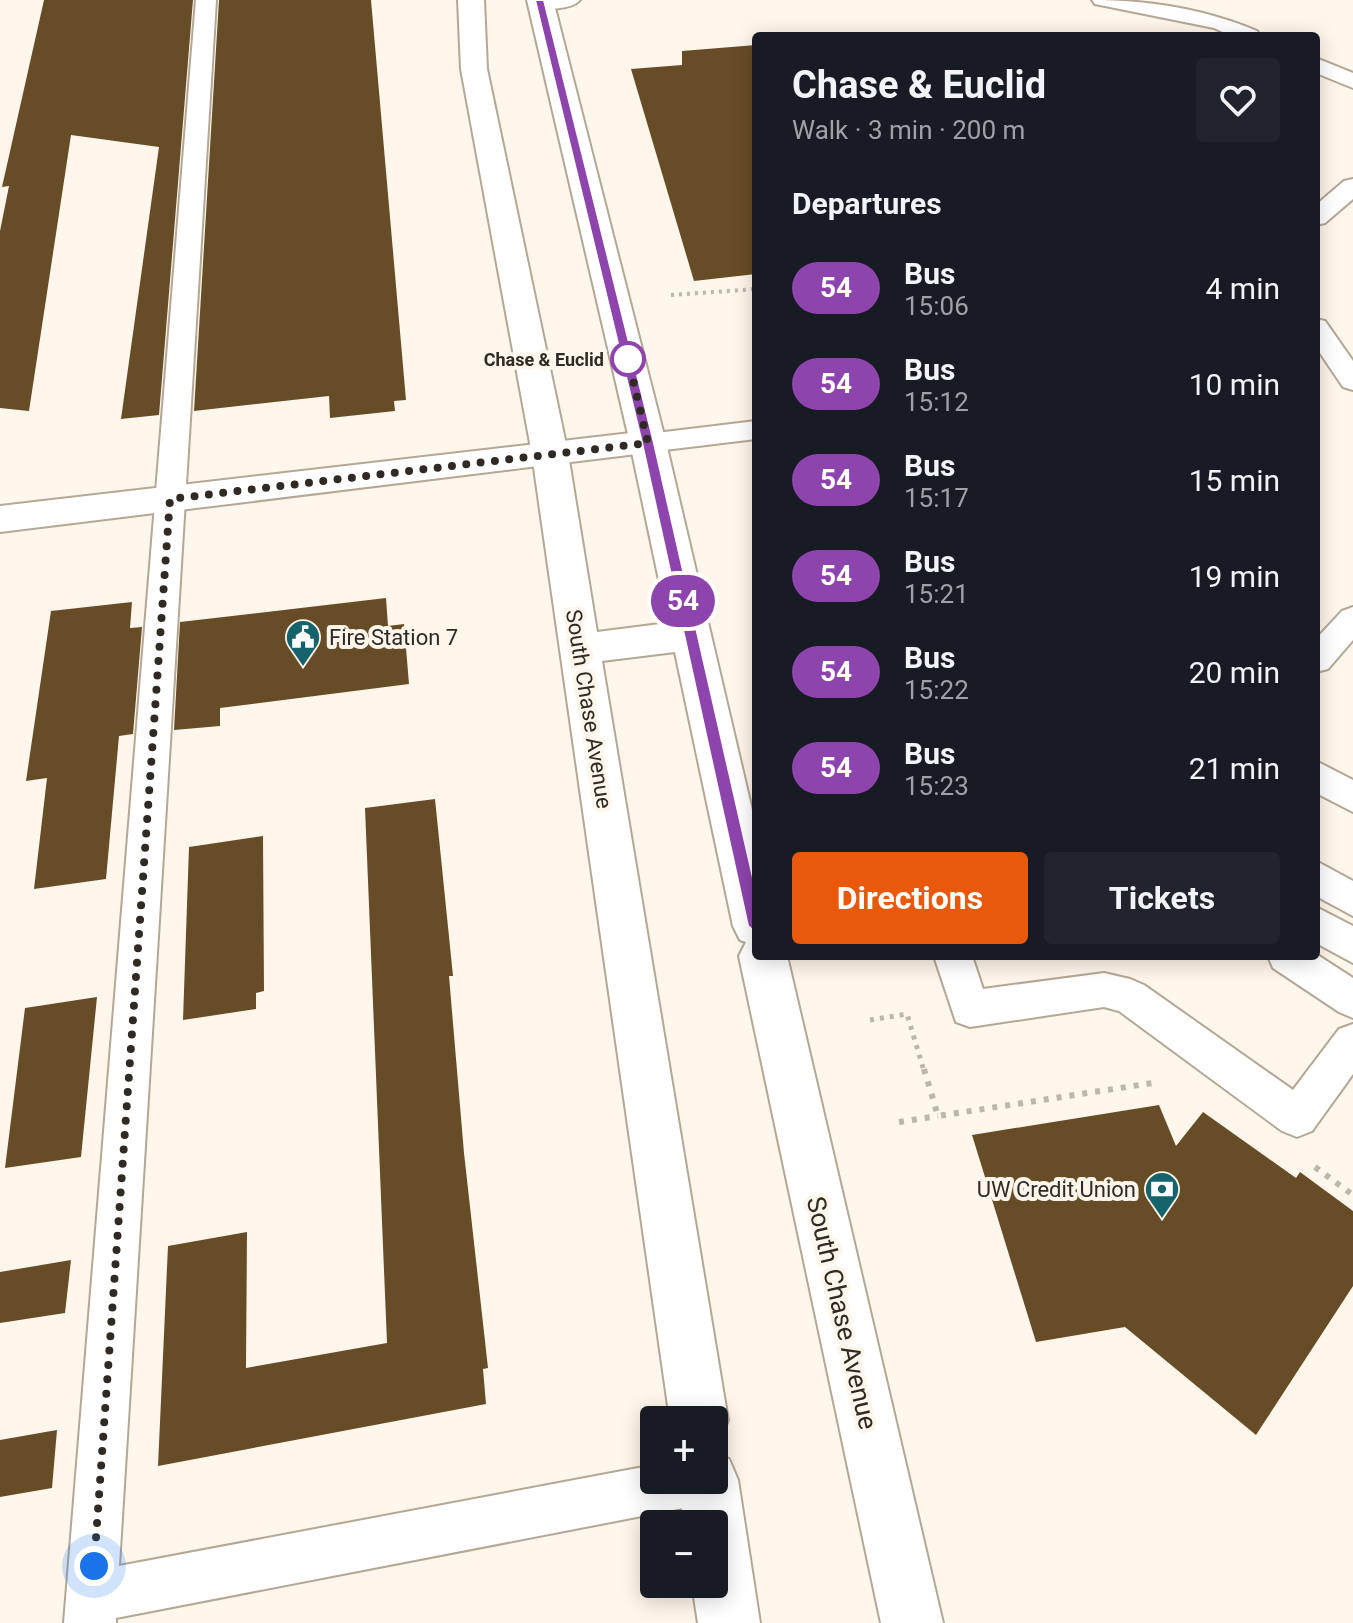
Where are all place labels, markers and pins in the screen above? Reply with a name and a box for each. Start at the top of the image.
marker: Chase & Euclid [611,342,645,376]
place label: Chase & Euclid [484,349,604,370]
public building icon: Fire Station 7 [284,618,322,668]
place label: Fire Station 7 [329,625,458,650]
bank icon: UW Credit Union [1143,1170,1181,1220]
place label: UW Credit Union [977,1177,1136,1202]

